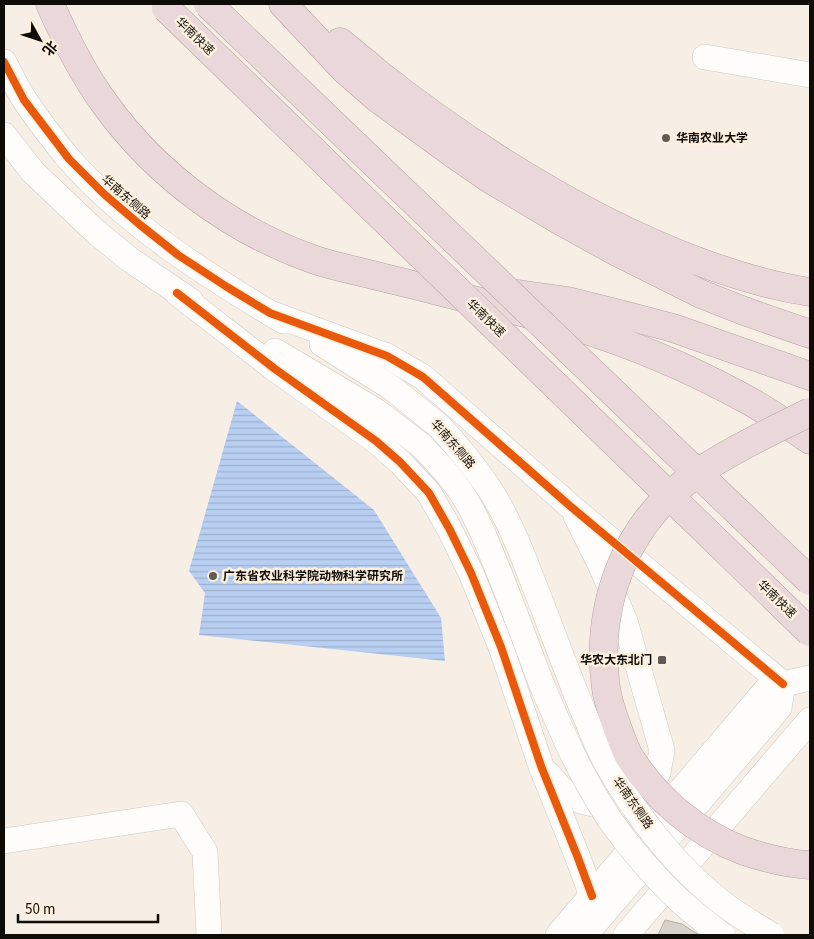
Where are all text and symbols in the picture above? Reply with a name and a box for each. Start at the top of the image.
street label: 华南快速 [171,14,218,59]
north arrow [15,15,65,65]
text: 北 [37,36,61,60]
place label: 华南农业大学 [676,130,748,147]
marker: 华南农业大学 [660,132,672,144]
street label: 华南东侧路 [97,171,154,223]
street label: 华南快速 [462,296,509,341]
street label: 华南东侧路 [427,416,479,473]
place label: 广东省农业科学院动物科学研究所 [223,568,403,585]
marker: 广东省农业科学院动物科学研究所 [207,570,219,582]
street label: 华南快速 [753,577,800,622]
place label: 华农大东北门 [580,652,652,669]
marker: 华农大东北门 [656,654,668,666]
street label: 华南东侧路 [608,774,657,833]
scale bar [18,892,158,924]
text: 50 m [25,899,55,920]

